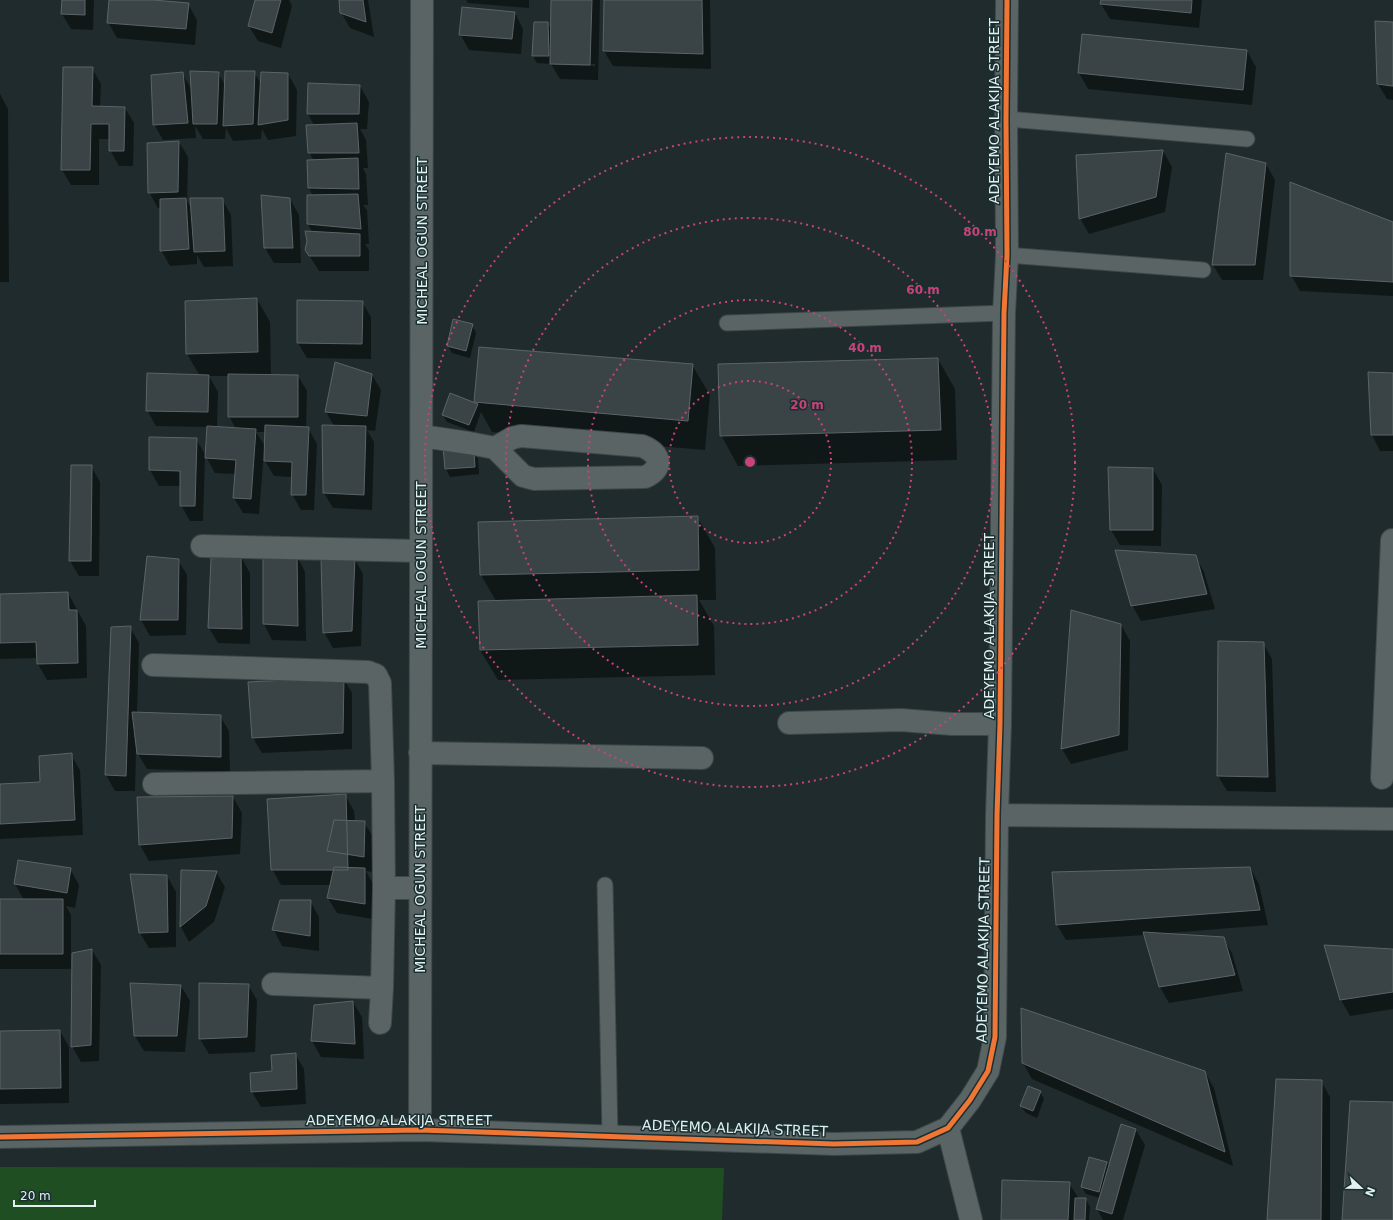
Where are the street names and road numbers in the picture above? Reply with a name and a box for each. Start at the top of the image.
street label: ADEYEMO ALAKIJA STREET [986,18,1002,204]
street label: MICHEAL OGUN STREET [414,157,430,325]
street label: MICHEAL OGUN STREET [413,481,429,649]
street label: ADEYEMO ALAKIJA STREET [981,533,997,719]
street label: MICHEAL OGUN STREET [412,805,428,973]
street label: ADEYEMO ALAKIJA STREET [973,856,993,1043]
street label: ADEYEMO ALAKIJA STREET [306,1112,492,1128]
street label: ADEYEMO ALAKIJA STREET [642,1117,829,1139]

